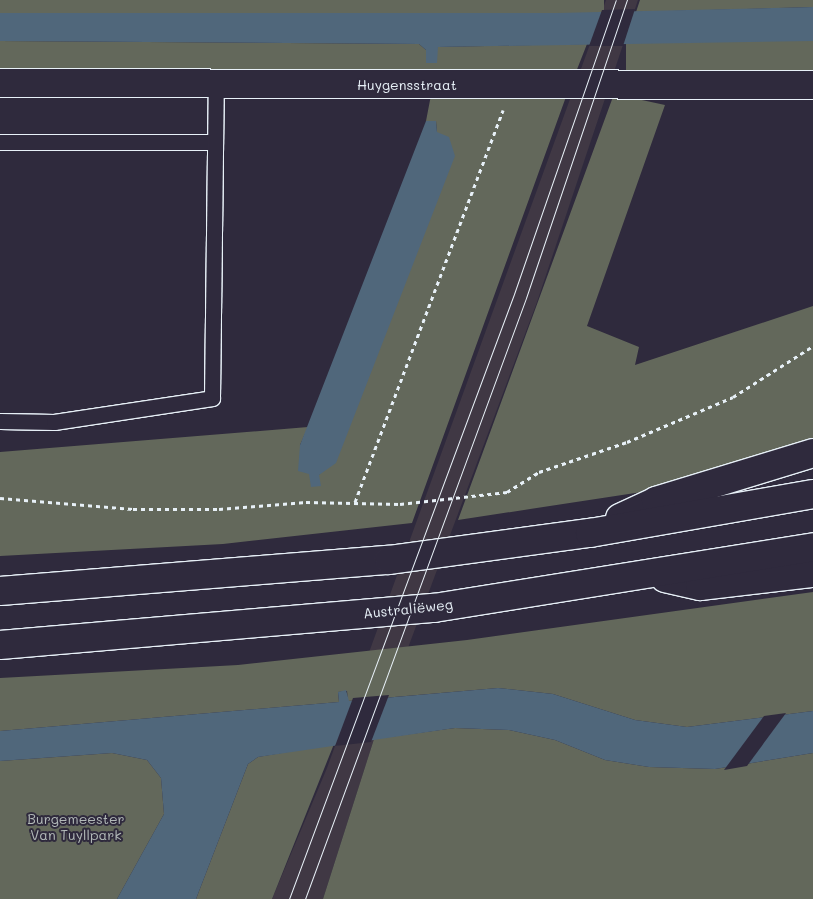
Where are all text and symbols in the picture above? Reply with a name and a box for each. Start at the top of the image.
street label: Huygensstraat [357,77,457,93]
street label: Australiëweg [362,596,454,622]
park label: Burgemeester Van Tuyllpark [27,811,125,844]

